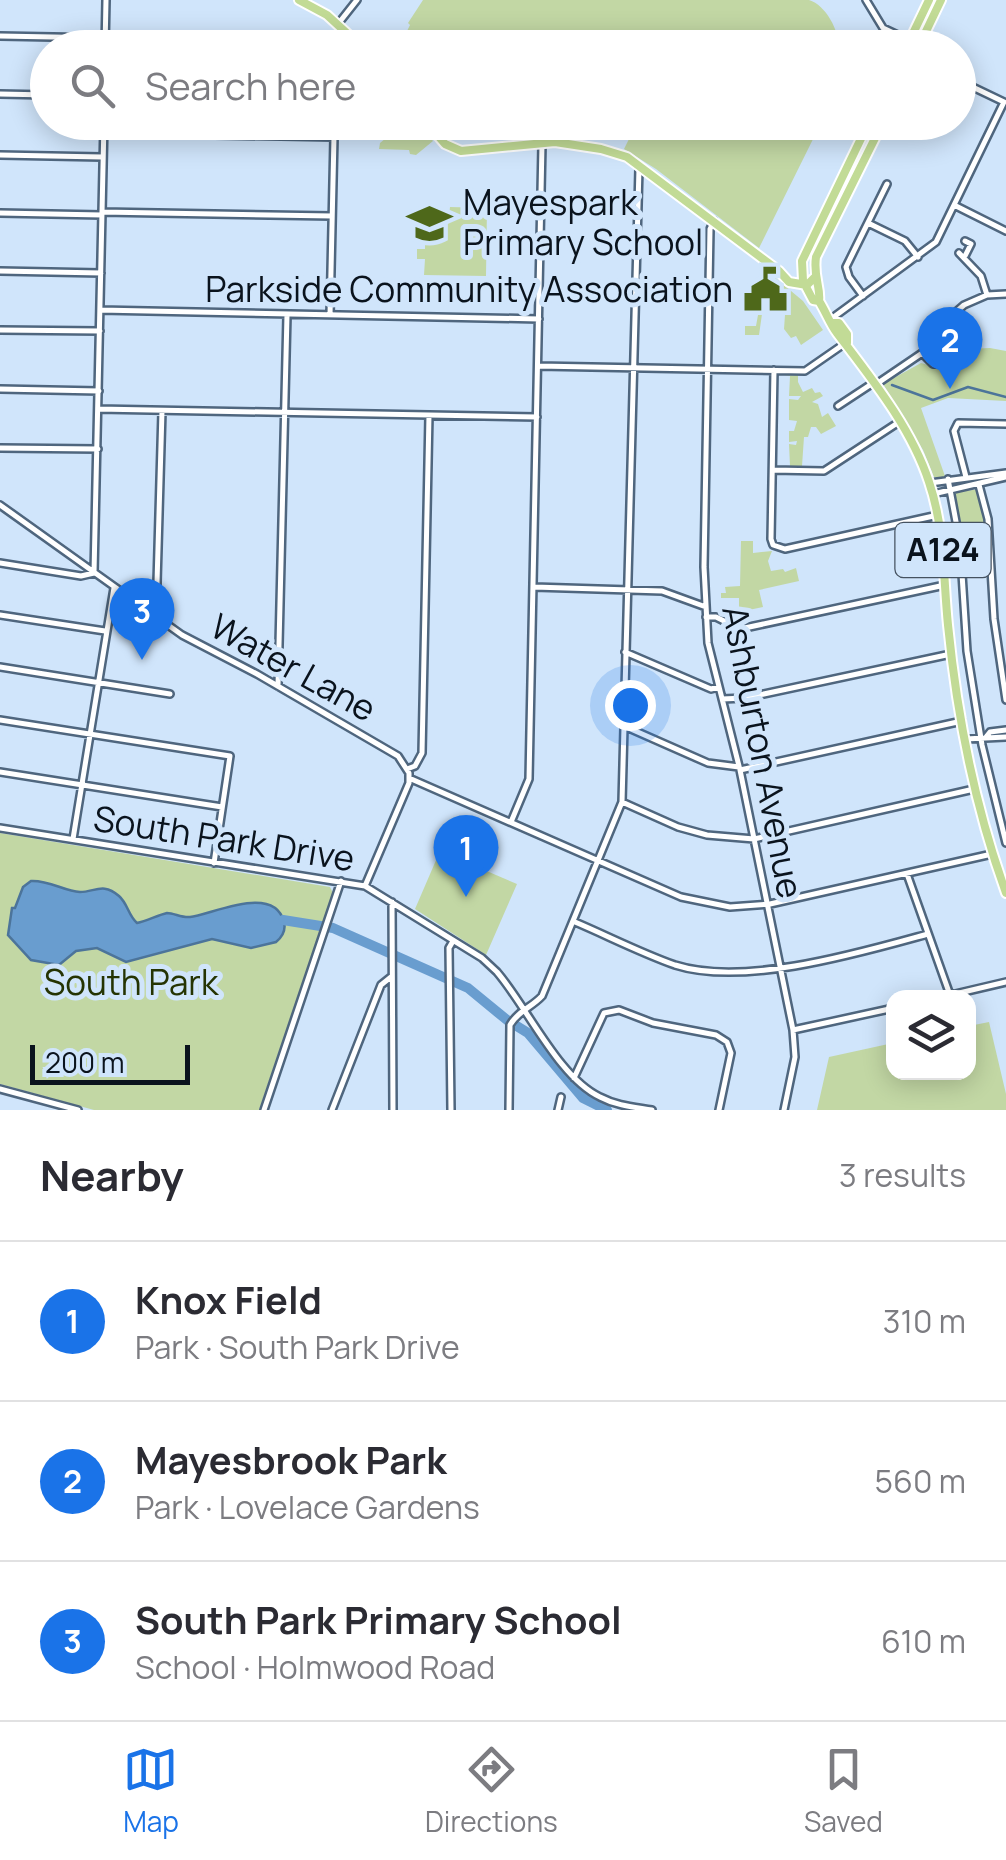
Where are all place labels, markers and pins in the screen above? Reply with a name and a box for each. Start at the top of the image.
place label: Mayespark Primary School [463,178,703,266]
school or university icon: Mayespark Primary School [406,199,454,247]
place label: Parkside Community Association [205,265,733,313]
public building icon: Parkside Community Association [742,266,790,314]
pin: 2 [918,306,982,389]
pin: 3 [110,578,174,660]
pin: 1 [434,814,498,897]

